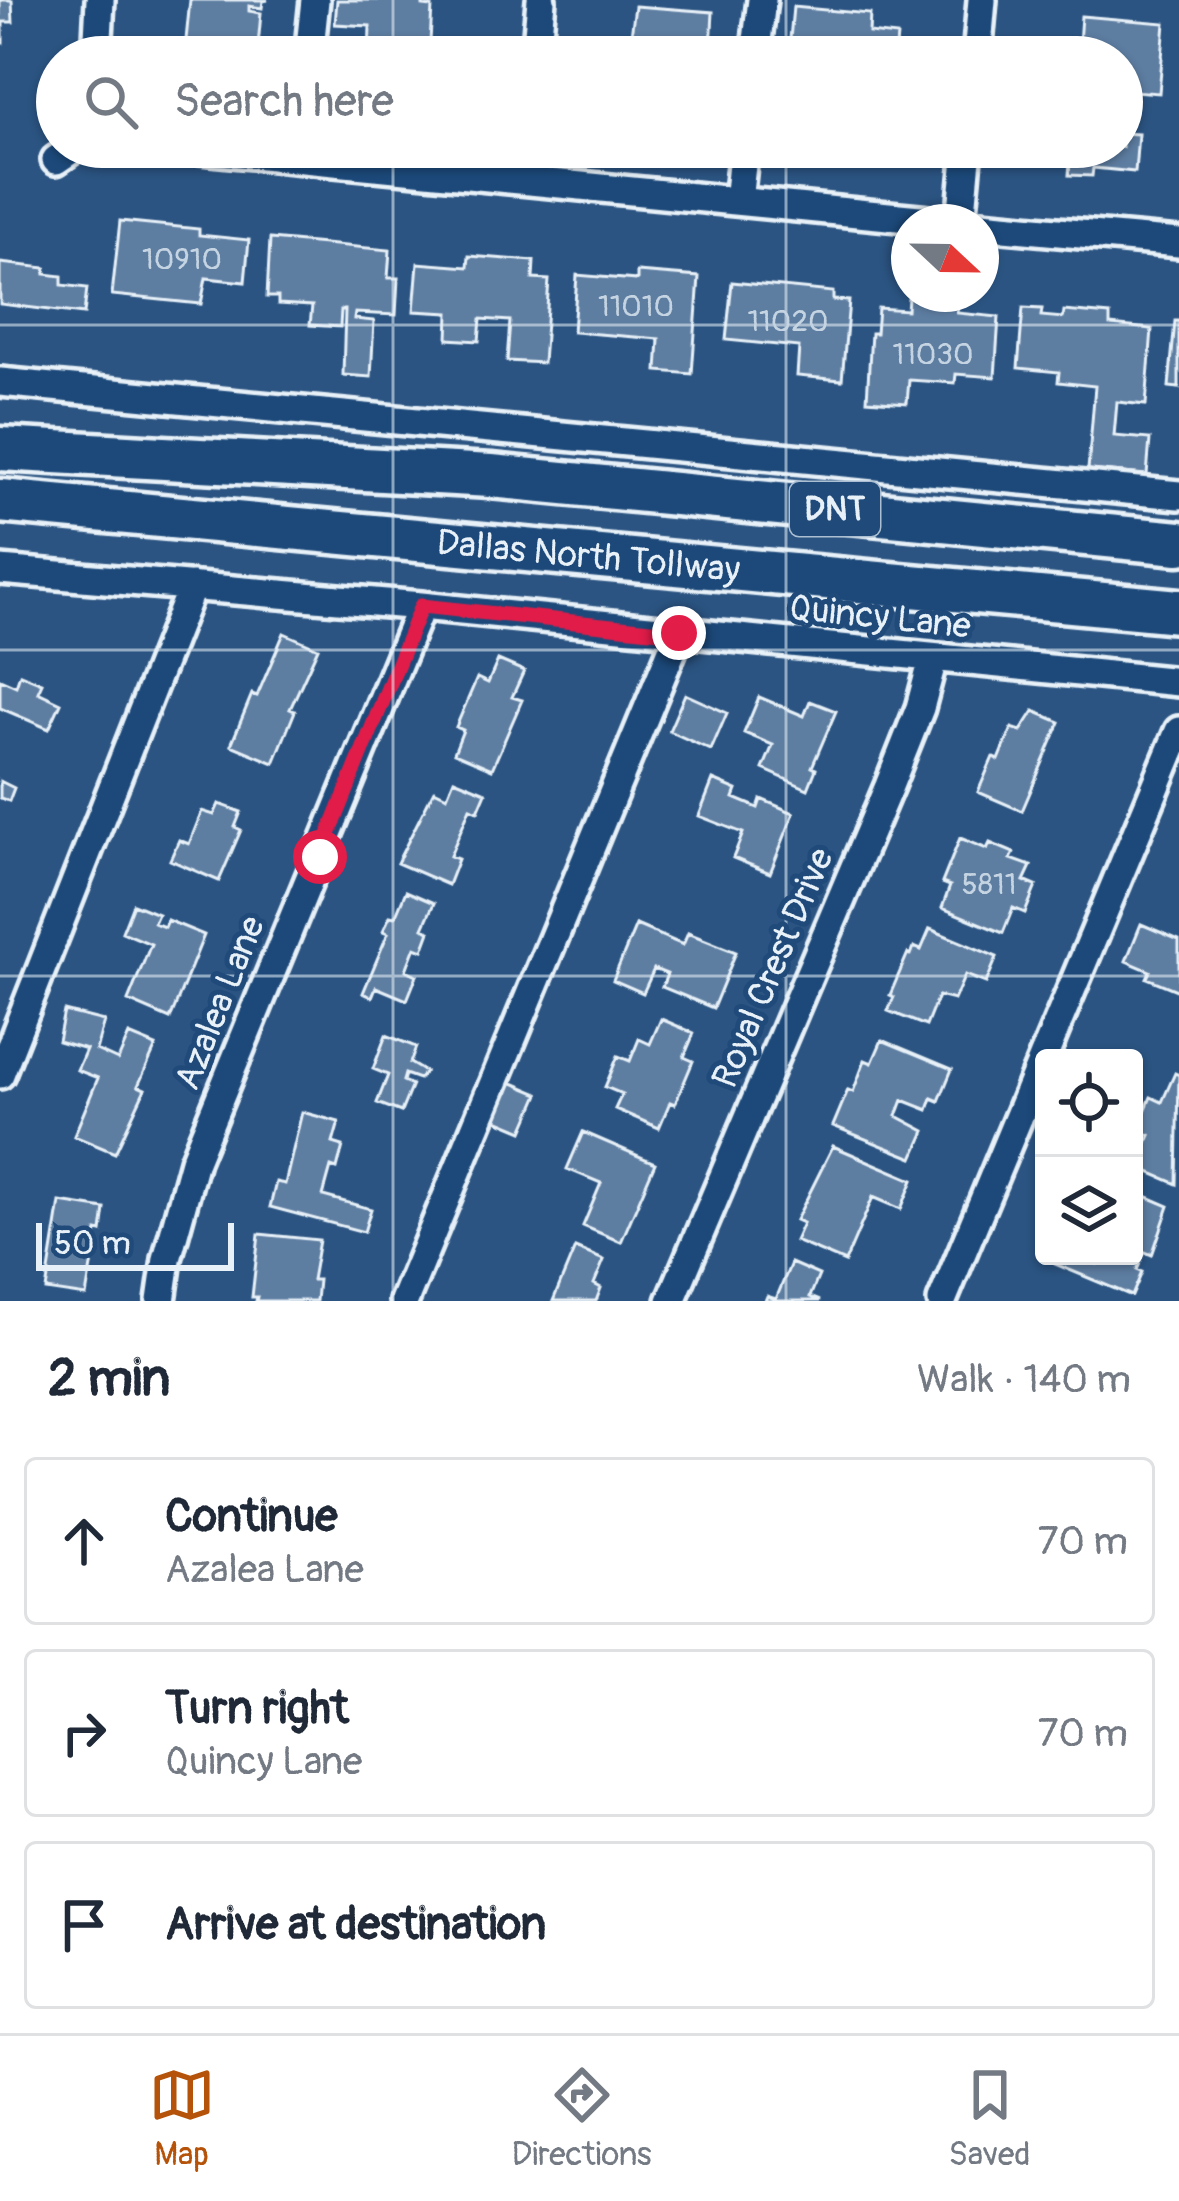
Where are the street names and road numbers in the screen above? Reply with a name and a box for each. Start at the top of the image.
road number: DNT [790,482,880,536]
street label: Dallas North Tollway [435,519,742,592]
street label: Quincy Lane [787,585,973,649]
street label: Royal Crest Drive [702,841,844,1095]
street label: Azalea Lane [165,909,275,1096]

